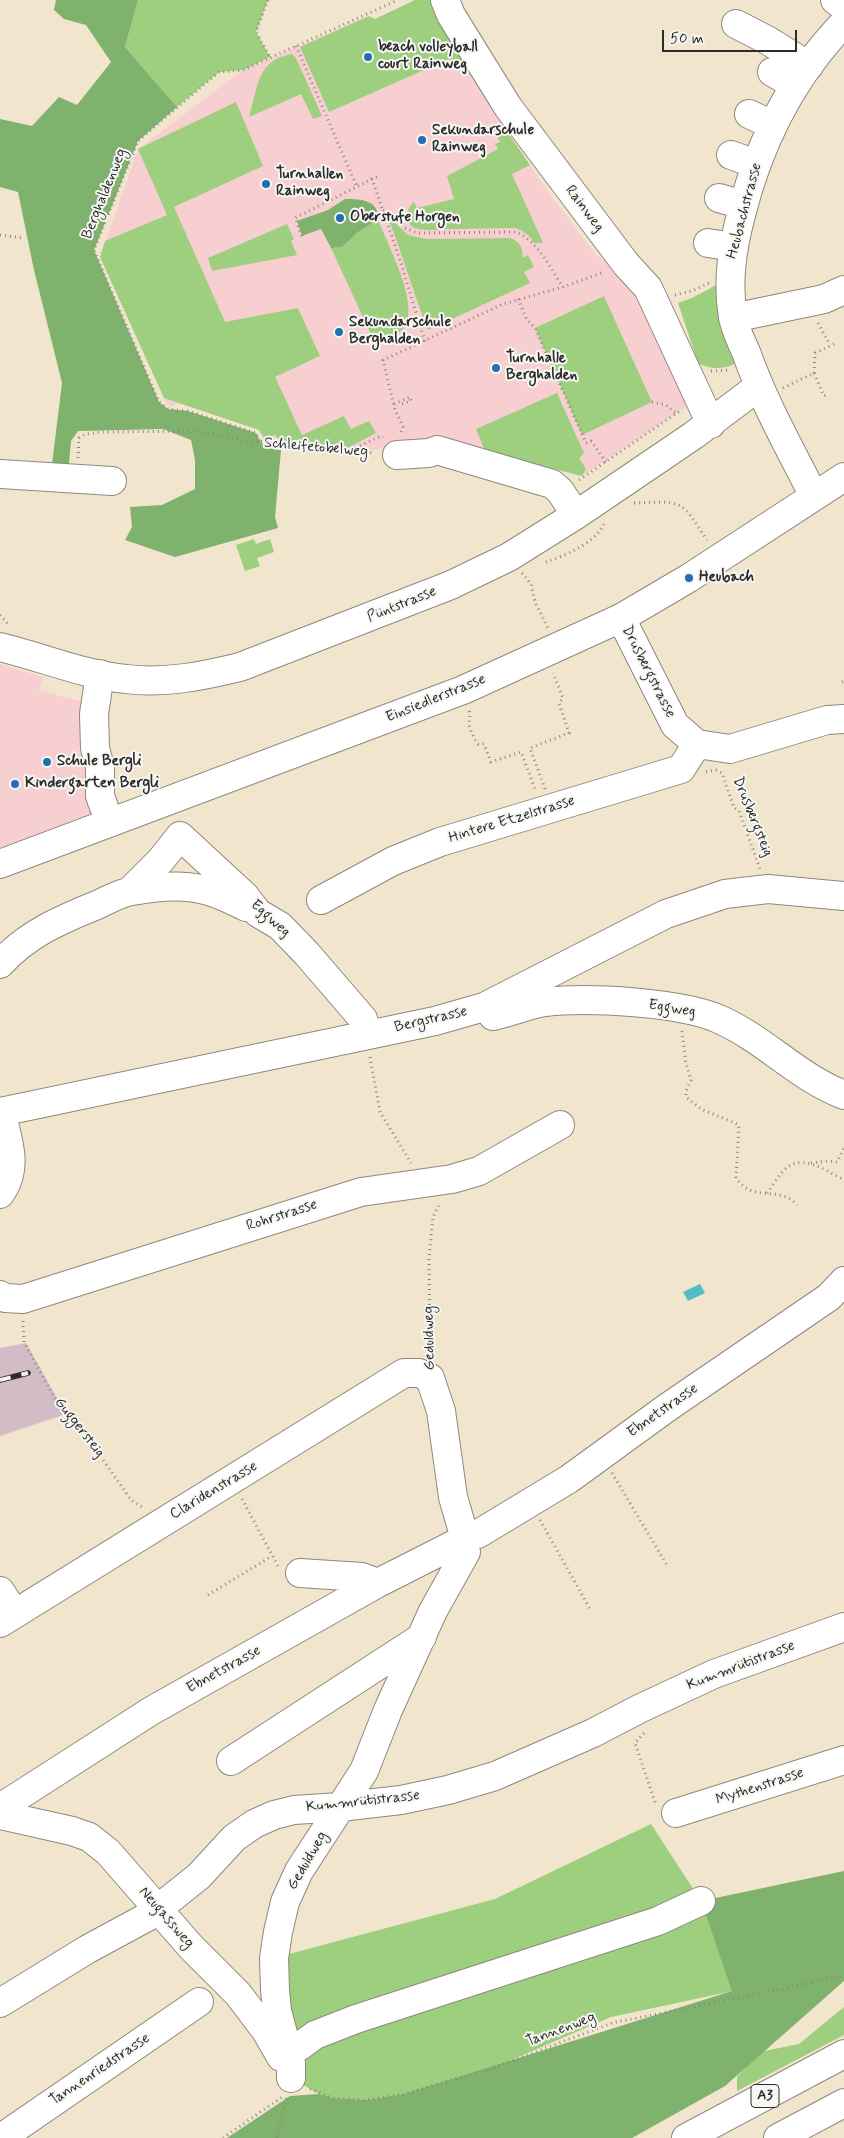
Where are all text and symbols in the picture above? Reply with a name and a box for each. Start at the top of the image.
scale bar [664,20,799,52]
text: 50 m [670,29,704,49]
place label: beach volleyball court Rainweg [378,39,478,74]
marker: beach volleyball court Rainweg [362,51,374,63]
place label: Sekundarschule Rainweg [432,122,534,157]
marker: Sekundarschule Rainweg [416,134,428,146]
street label: Berghaldenweg [79,146,131,242]
street label: Heubachstrasse [724,161,766,261]
place label: Turnhallen Rainweg [276,166,343,201]
marker: Turnhallen Rainweg [260,178,272,190]
street label: Rainweg [561,182,607,236]
place label: Oberstufe Horgen [350,209,460,227]
marker: Oberstufe Horgen [334,212,346,224]
place label: Sekundarschule Berghalden [349,314,451,349]
marker: Sekundarschule Berghalden [333,326,345,338]
place label: Turnhalle Berghalden [506,350,577,385]
marker: Turnhalle Berghalden [490,362,502,374]
street label: Schleifetobelweg [263,434,369,462]
place label: Heubach [699,569,754,587]
marker: Heubach [683,572,695,584]
street label: Püntstrasse [365,583,439,627]
street label: Drusbergstrasse [617,623,679,721]
street label: Einsiedlerstrasse [383,671,489,727]
place label: Schule Bergli [57,753,141,771]
marker: Schule Bergli [41,756,53,768]
street label: Drusbergsteig [728,774,776,860]
place label: Kindergarten Bergli [25,775,159,793]
marker: Kindergarten Bergli [9,778,21,790]
street label: Hintere Etzelstrasse [447,792,577,848]
street label: Eggweg [246,896,294,942]
street label: Eggweg [647,996,697,1022]
street label: Bergstrasse [393,1003,469,1037]
street label: Rohrstrasse [244,1196,320,1236]
street label: Geduldweg [420,1306,440,1370]
street label: Ebnetstrasse [624,1380,702,1442]
street label: Guggersteig [50,1394,108,1462]
street label: Claridenstrasse [167,1458,261,1524]
street label: Kummrütistrasse [684,1637,798,1695]
street label: Ebnetstrasse [184,1642,264,1698]
street label: Mythenstrasse [714,1764,806,1810]
street label: Kummrütistrasse [305,1787,421,1817]
street label: Geduldweg [284,1829,332,1893]
street label: Neugassweg [134,1884,198,1952]
street label: Tannenweg [524,2009,598,2051]
street label: Tannenriedstrasse [46,2030,154,2110]
road number: A3 [751,2084,779,2108]

